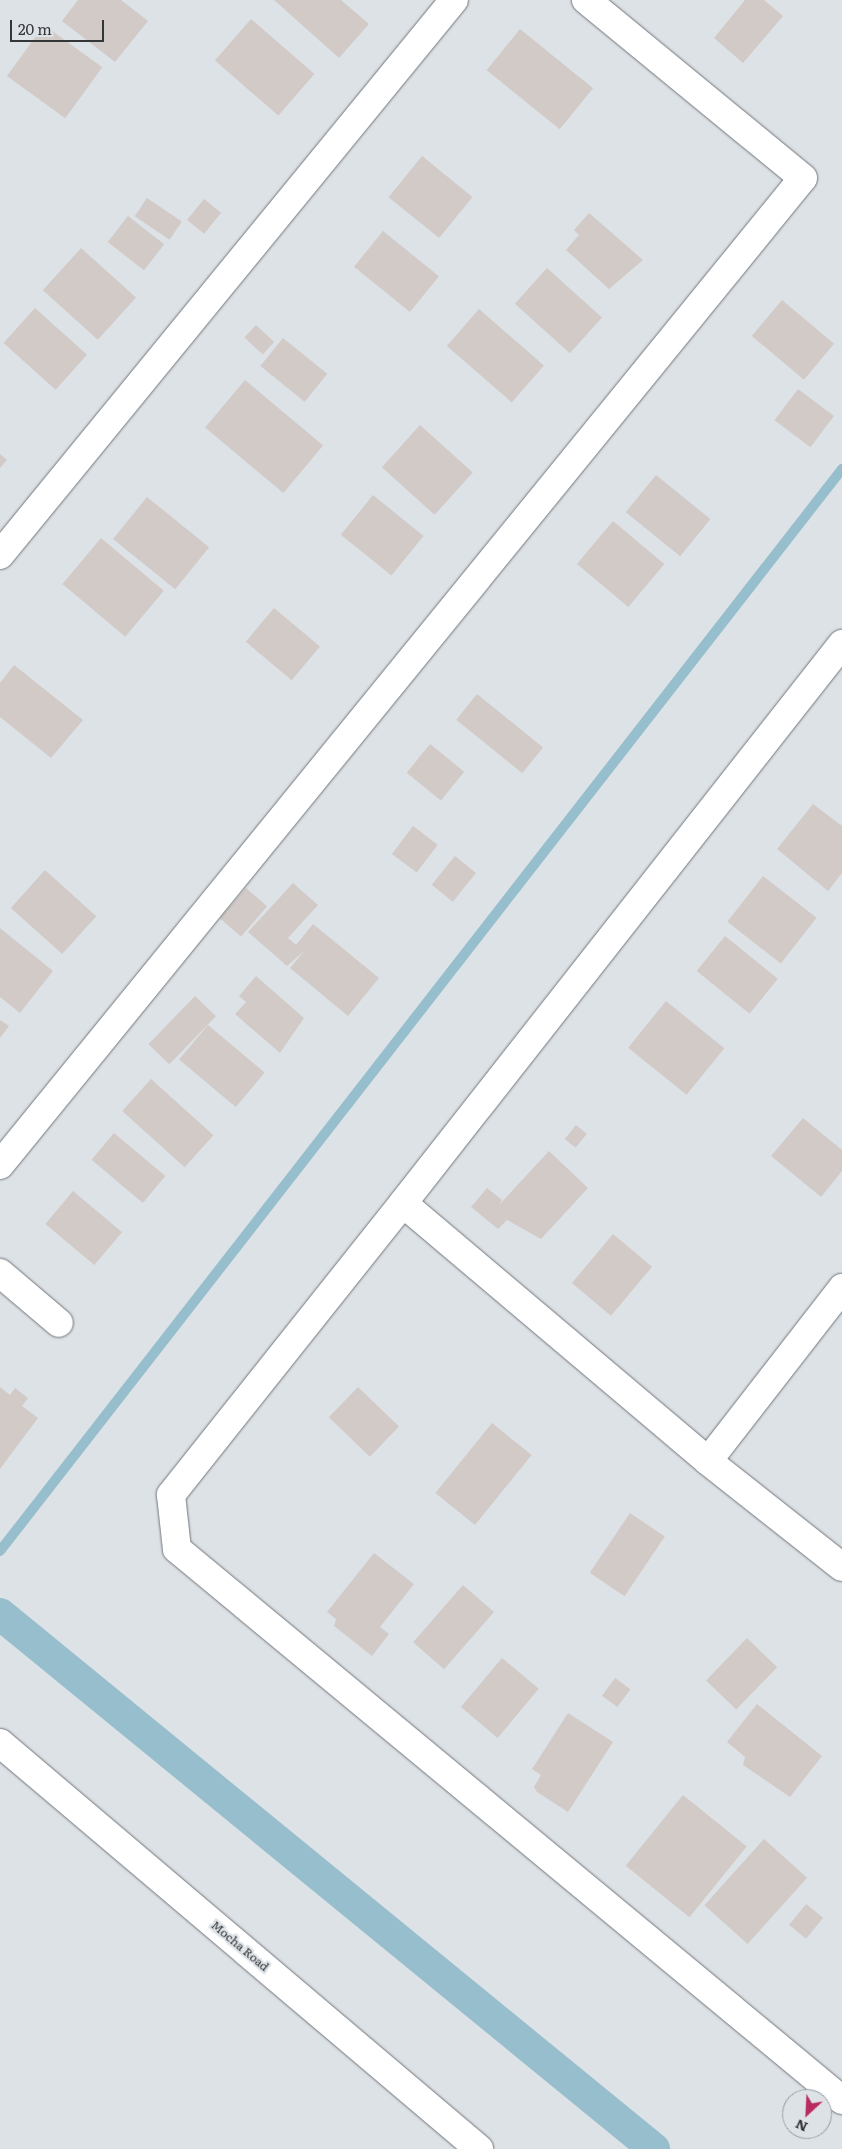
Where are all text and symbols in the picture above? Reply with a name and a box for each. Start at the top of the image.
scale bar [12,10,106,42]
text: 20 m [18,17,52,40]
street label: Mocha Road [208,1918,272,1974]
north arrow [782,2089,832,2139]
text: N [792,2115,811,2138]

